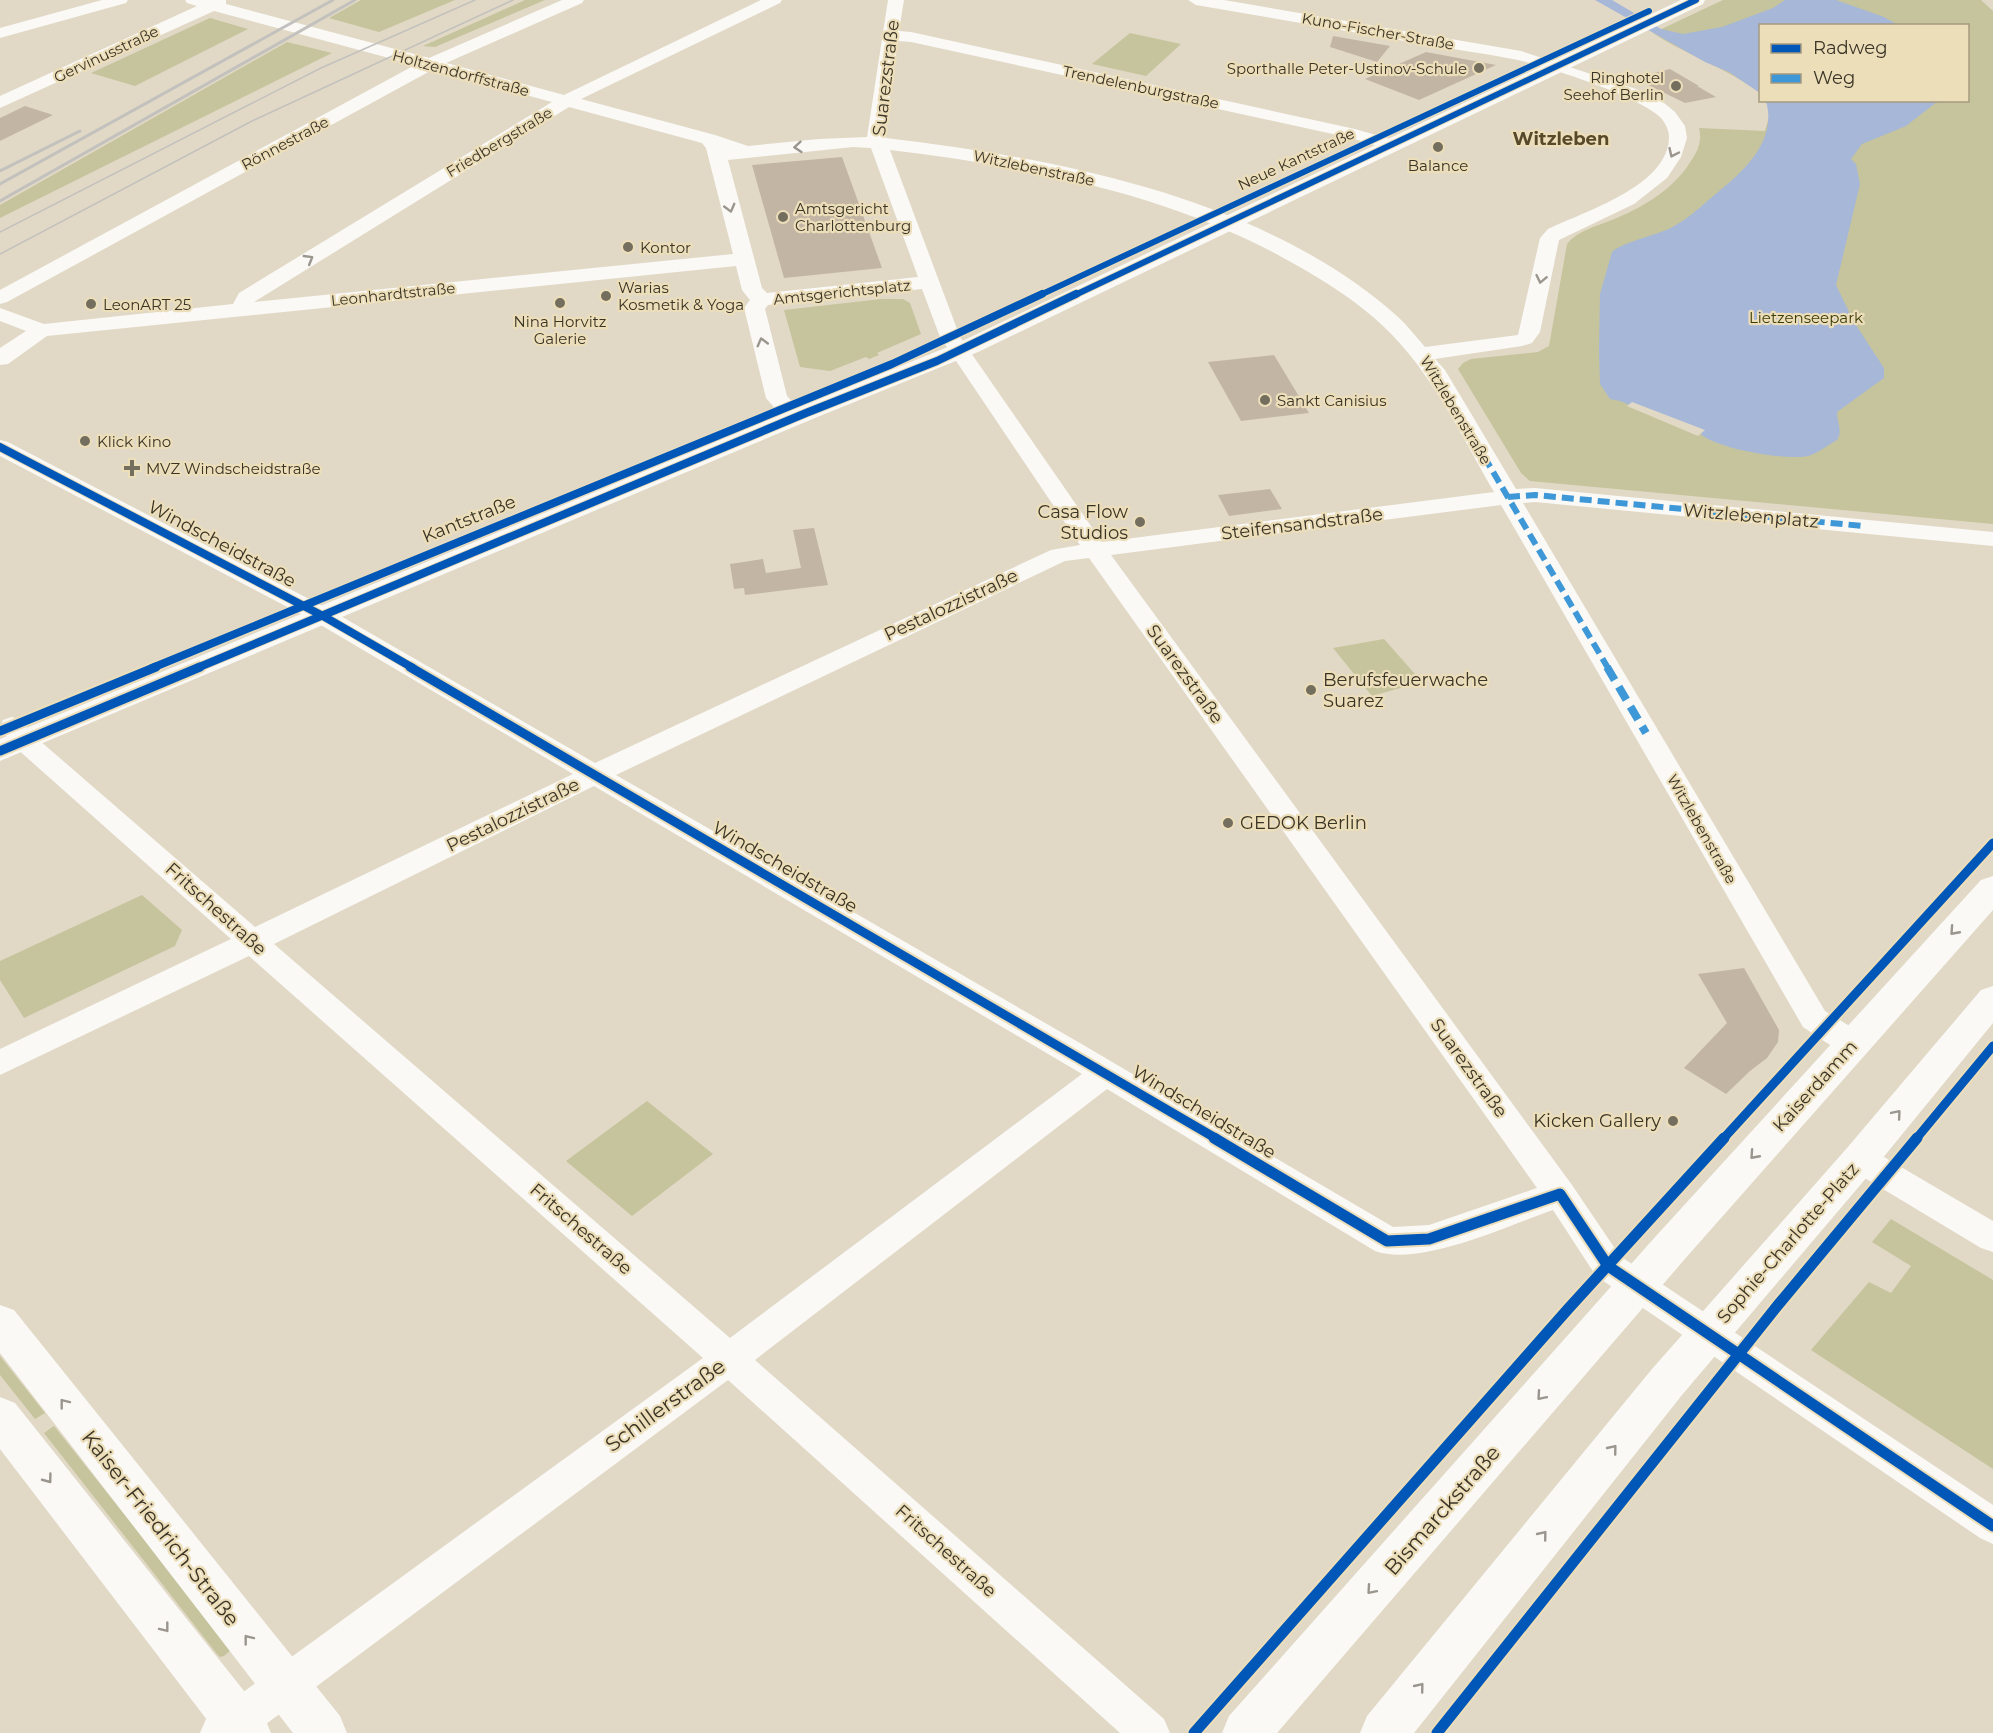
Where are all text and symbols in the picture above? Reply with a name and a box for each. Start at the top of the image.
street label: Kuno-Fischer-Straße [1300,8,1456,54]
street label: Suarezstraße [868,19,904,137]
street label: Gervinusstraße [51,21,161,87]
legend [1759,24,1969,102]
text: Radweg [1813,37,1888,59]
street label: Holtzendorffstraße [391,46,531,100]
place label: Sporthalle Peter-Ustinov-Schule [1227,59,1467,78]
street label: Trendelenburgstraße [1061,61,1221,113]
marker: Sporthalle Peter-Ustinov-Schule [1472,61,1486,75]
text: Weg [1813,67,1855,89]
place label: Ringhotel Seehof Berlin [1564,68,1664,104]
marker: Ringhotel Seehof Berlin [1669,79,1683,93]
street label: Friedbergstraße [442,103,556,181]
street label: Rönnestraße [238,112,332,174]
street label: Neue Kantstraße [1235,124,1357,194]
district label: Witzleben [1513,128,1609,150]
one-way arrow [793,140,802,153]
marker: Balance [1431,140,1445,154]
street label: Witzlebenstraße [972,146,1096,190]
one-way arrow [1669,147,1681,158]
place label: Balance [1408,156,1468,175]
place label: Amtsgericht Charlottenburg [795,199,911,235]
one-way arrow [723,202,736,212]
marker: Amtsgericht Charlottenburg [776,210,790,224]
place label: Kontor [640,238,691,257]
marker: Kontor [621,240,635,254]
one-way arrow [303,254,313,266]
one-way arrow [1535,273,1548,283]
street label: Amtsgerichtsplatz [772,275,912,309]
street label: Leonhardtstraße [330,278,456,310]
place label: Warias Kosmetik & Yoga [618,278,744,314]
marker: Warias Kosmetik & Yoga [599,289,613,303]
place label: LeonART 25 [103,295,191,314]
marker: Nina Horvitz Galerie [553,296,567,310]
marker: LeonART 25 [84,297,98,311]
park label: Lietzenseepark [1749,308,1863,327]
place label: Nina Horvitz Galerie [514,312,607,348]
one-way arrow [757,337,770,347]
street label: Witzlebenstraße [1416,352,1496,468]
place label: Sankt Canisius [1277,391,1387,410]
marker: Sankt Canisius [1258,393,1272,407]
place label: Klick Kino [97,432,171,451]
marker: Klick Kino [78,434,92,448]
marker: MVZ Windscheidstraße [123,459,141,477]
place label: MVZ Windscheidstraße [146,459,321,478]
street label: Kantstraße [419,490,519,548]
street label: Windscheidstraße [144,496,300,592]
street label: Witzlebenplatz [1682,499,1820,533]
place label: Casa Flow Studios [1038,501,1128,544]
street label: Steifensandstraße [1220,503,1384,545]
marker: Casa Flow Studios [1133,515,1147,529]
street label: Pestalozzistraße [881,564,1022,646]
street label: Suarezstraße [1142,620,1228,728]
place label: Berufsfeuerwache Suarez [1323,669,1488,712]
marker: Berufsfeuerwache Suarez [1304,683,1318,697]
street label: Witzlebenstraße [1663,771,1741,887]
street label: Pestalozzistraße [443,773,583,857]
place label: GEDOK Berlin [1240,812,1367,834]
marker: GEDOK Berlin [1221,816,1235,830]
street label: Windscheidstraße [709,817,862,918]
street label: Fritschestraße [161,858,271,960]
one-way arrow [1950,924,1961,935]
street label: Suarezstraße [1426,1014,1512,1122]
street label: Kaiserdamm [1768,1036,1862,1136]
street label: Windscheidstraße [1128,1060,1280,1164]
place label: Kicken Gallery [1533,1110,1661,1132]
one-way arrow [1890,1110,1901,1121]
marker: Kicken Gallery [1666,1114,1680,1128]
one-way arrow [1750,1148,1761,1158]
street label: Sophie-Charlotte-Platz [1712,1158,1864,1328]
street label: Fritschestraße [525,1179,637,1279]
street label: Schillerstraße [600,1353,730,1457]
one-way arrow [1537,1389,1548,1400]
one-way arrow [60,1399,71,1410]
street label: Kaiser-Friedrich-Straße [77,1425,245,1631]
street label: Bismarckstraße [1379,1440,1505,1580]
one-way arrow [1605,1445,1616,1456]
one-way arrow [41,1473,52,1484]
street label: Fritschestraße [891,1500,1001,1602]
one-way arrow [1535,1531,1546,1542]
one-way arrow [1367,1583,1378,1594]
one-way arrow [157,1622,168,1633]
one-way arrow [245,1635,256,1646]
one-way arrow [1413,1683,1424,1694]

